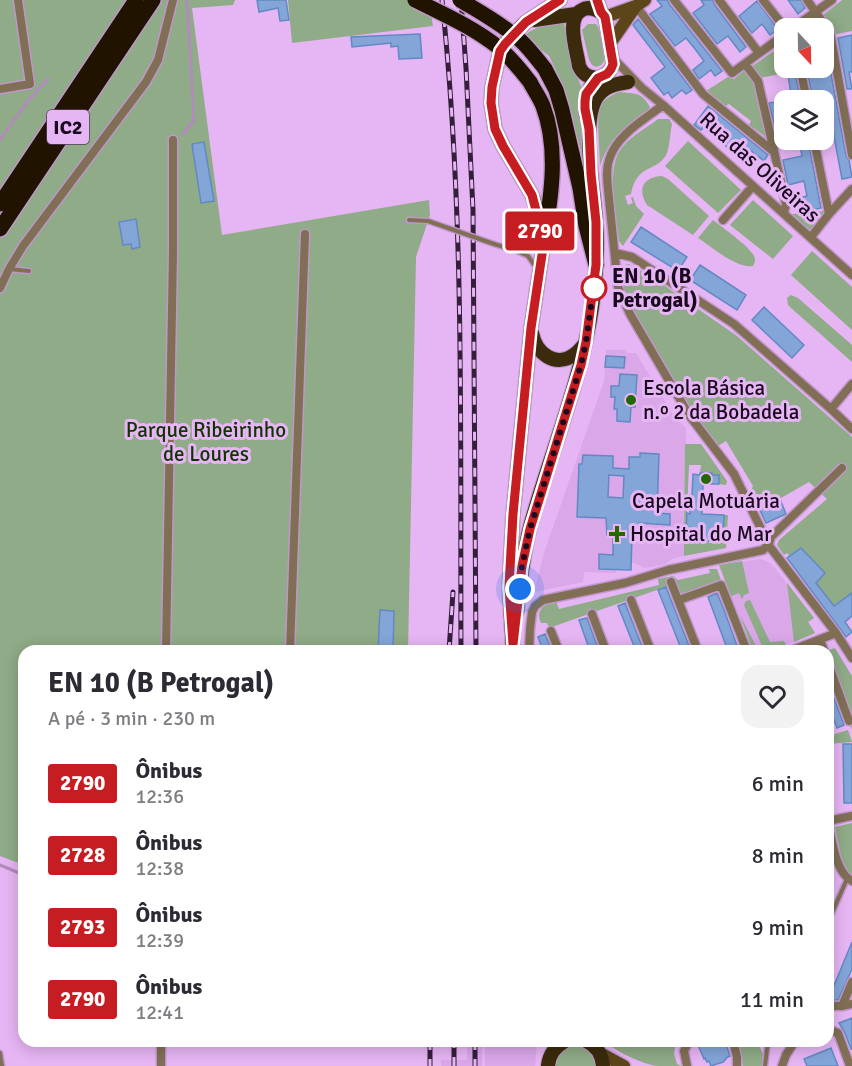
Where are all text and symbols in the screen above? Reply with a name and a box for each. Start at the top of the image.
north arrow [774,18,834,78]
map controls [774,18,834,150]
button: layers [774,90,834,150]
street label: Rua das Oliveiras [695,106,825,228]
road number: IC2 [47,110,89,144]
line badge: 2790 [498,212,582,250]
text: 2790 [517,218,563,244]
place label: EN 10 (B Petrogal) [612,263,698,313]
marker: EN 10 (B Petrogal) [581,275,607,301]
place label: Escola Básica n.º 2 da Bobadela [643,375,799,425]
marker: Escola Básica n.º 2 da Bobadela [624,393,638,407]
park label: Parque Ribeirinho de Loures [126,417,286,467]
marker: Capela Motuária [699,472,713,486]
place label: Capela Motuária [632,488,780,514]
place label: Hospital do Mar [630,521,772,547]
marker: Hospital do Mar [608,525,626,543]
your location [505,574,535,604]
button: heart [741,665,804,728]
text: EN 10 (B Petrogal) [48,666,274,700]
text: A pé · 3 min · 230 m [48,706,215,731]
text: Ônibus [135,757,202,784]
text: 2790 [60,770,105,796]
text: 6 min [752,770,804,797]
text: 12:36 [135,784,184,809]
text: Ônibus [135,829,202,856]
text: 2728 [60,842,105,868]
text: 8 min [752,842,804,869]
text: 12:38 [135,856,184,881]
text: Ônibus [135,901,202,928]
text: 2793 [60,914,105,940]
text: 9 min [752,914,804,941]
text: 12:39 [135,928,184,953]
text: Ônibus [135,973,202,1000]
text: 2790 [60,986,105,1012]
text: 11 min [740,986,804,1013]
text: 12:41 [135,1000,184,1025]

